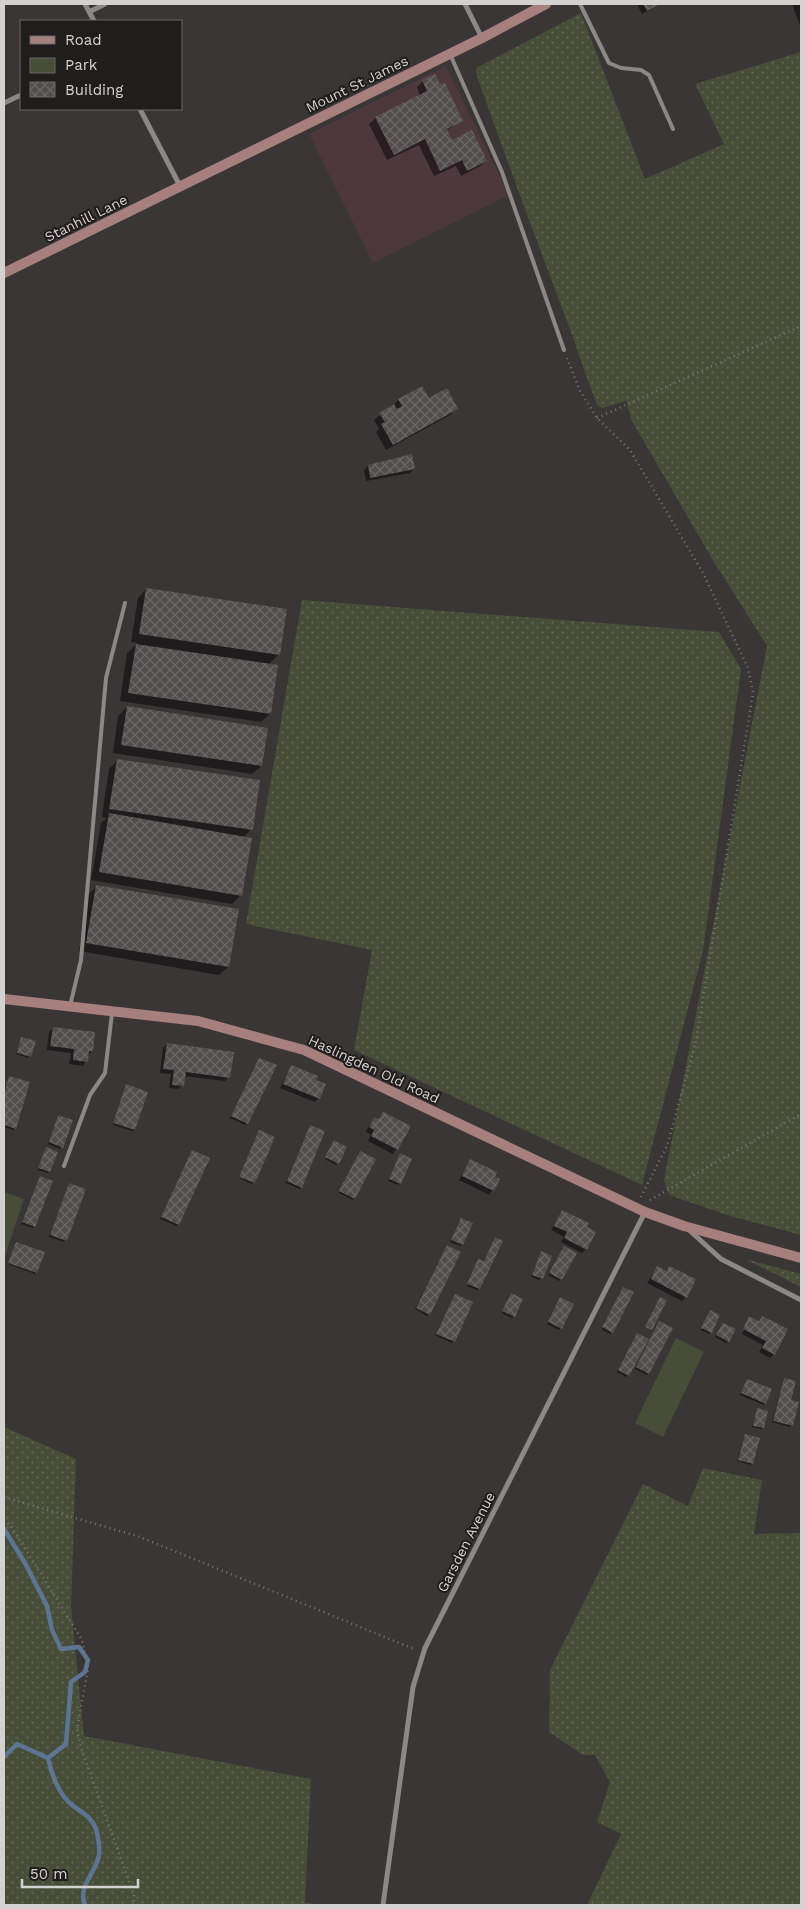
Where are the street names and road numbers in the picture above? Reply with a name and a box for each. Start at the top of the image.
street label: Mount St James [303,52,411,116]
street label: Stanhill Lane [42,191,130,245]
street label: Haslingden Old Road [306,1032,442,1106]
street label: Garsden Avenue [434,1489,498,1595]

